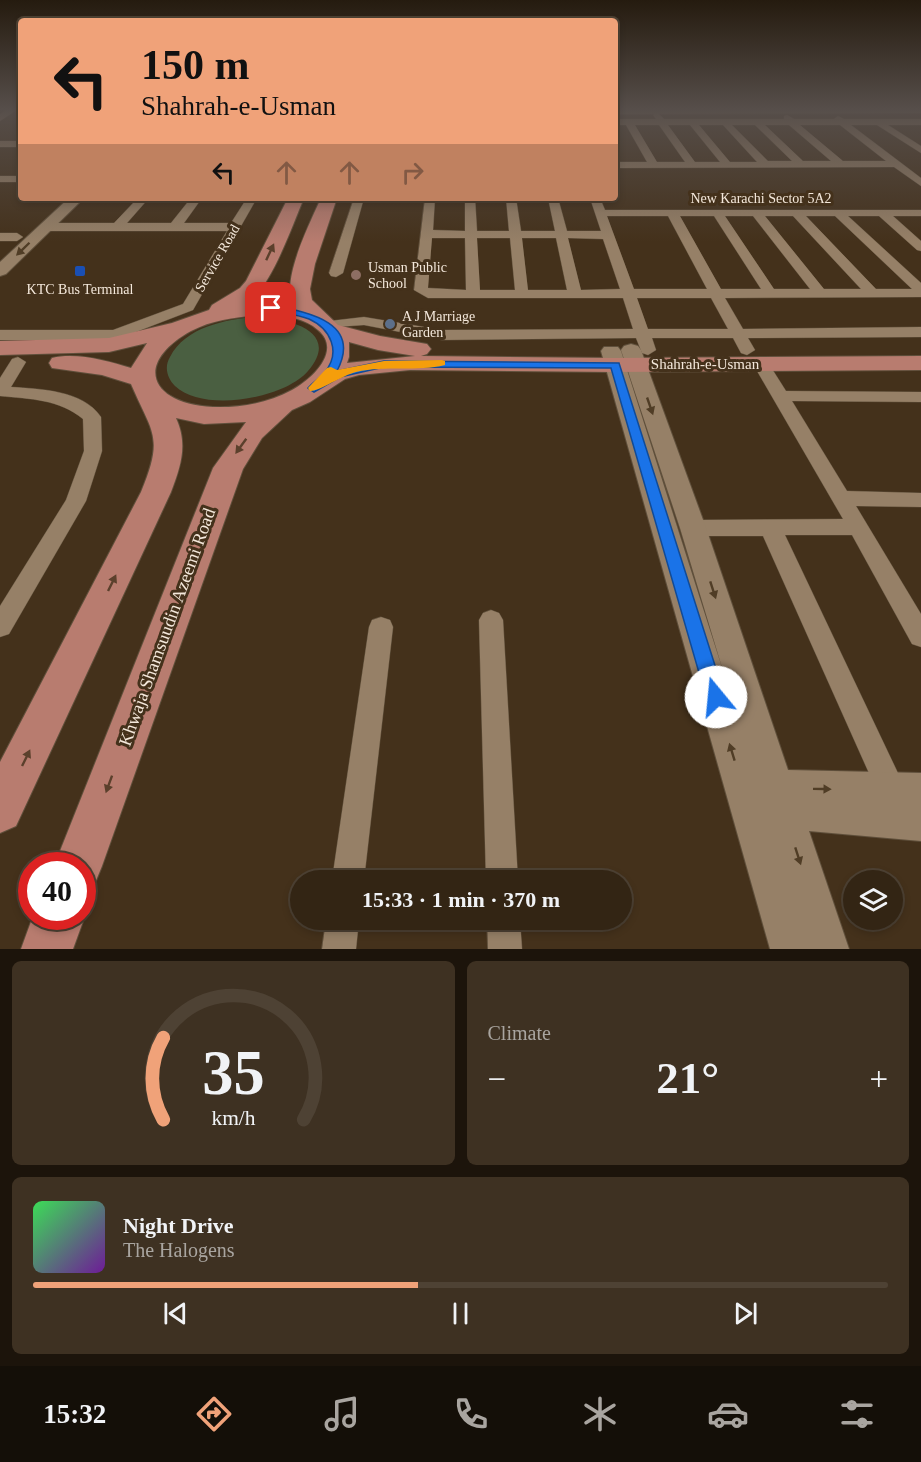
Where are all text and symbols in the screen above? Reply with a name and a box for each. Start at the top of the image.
icon: left [42,42,120,120]
text: 150 m [141,42,250,88]
text: Shahrah-e-Usman [141,91,336,121]
icon: left [207,156,240,189]
icon: ahead [270,156,303,189]
icon: ahead [333,156,366,189]
icon: right [396,156,429,189]
street label: New Karachi Sector 5A2 [690,191,832,206]
street label: Service Road [192,222,243,294]
one-way arrow [16,241,30,255]
one-way arrow [266,244,275,261]
place label: Usman Public School [368,260,447,291]
marker: KTC Bus Terminal [73,264,87,278]
marker: Usman Public School [349,268,363,282]
place label: KTC Bus Terminal [27,282,134,297]
pin [245,282,296,333]
icon: arrive [254,291,287,324]
place label: A J Marriage Garden [402,309,475,340]
marker: A J Marriage Garden [383,317,397,331]
street label: Shahrah-e-Usman [651,356,760,372]
one-way arrow [646,397,656,415]
one-way arrow [235,438,247,454]
street label: Khwaja Shamsuudin Azeemi Road [115,505,219,749]
one-way arrow [107,574,116,591]
one-way arrow [709,581,718,599]
position arrow [684,665,748,729]
one-way arrow [727,743,736,761]
one-way arrow [21,749,30,766]
one-way arrow [103,775,113,793]
one-way arrow [812,784,831,793]
one-way arrow [794,847,804,865]
speed limit sign: 40 [18,852,96,930]
map controls [843,870,903,930]
button: layers [843,870,903,930]
text: 15:33 · 1 min · 370 m [362,887,560,912]
text: Climate [488,1022,551,1044]
text: 35 [202,1038,264,1107]
text: 21° [656,1053,719,1103]
text: − [488,1061,506,1097]
text: + [869,1061,888,1097]
text: km/h [211,1106,256,1130]
text: Night Drive [123,1213,234,1238]
text: The Halogens [123,1239,235,1261]
icon: previous [159,1297,192,1330]
icon: pause [444,1297,477,1330]
icon: next [729,1297,762,1330]
icon: directions [193,1393,235,1435]
icon: music [321,1393,363,1435]
icon: phone [450,1393,492,1435]
icon: climate [579,1393,621,1435]
icon: car [707,1393,749,1435]
icon: filters [836,1393,878,1435]
text: 15:32 [43,1399,106,1429]

